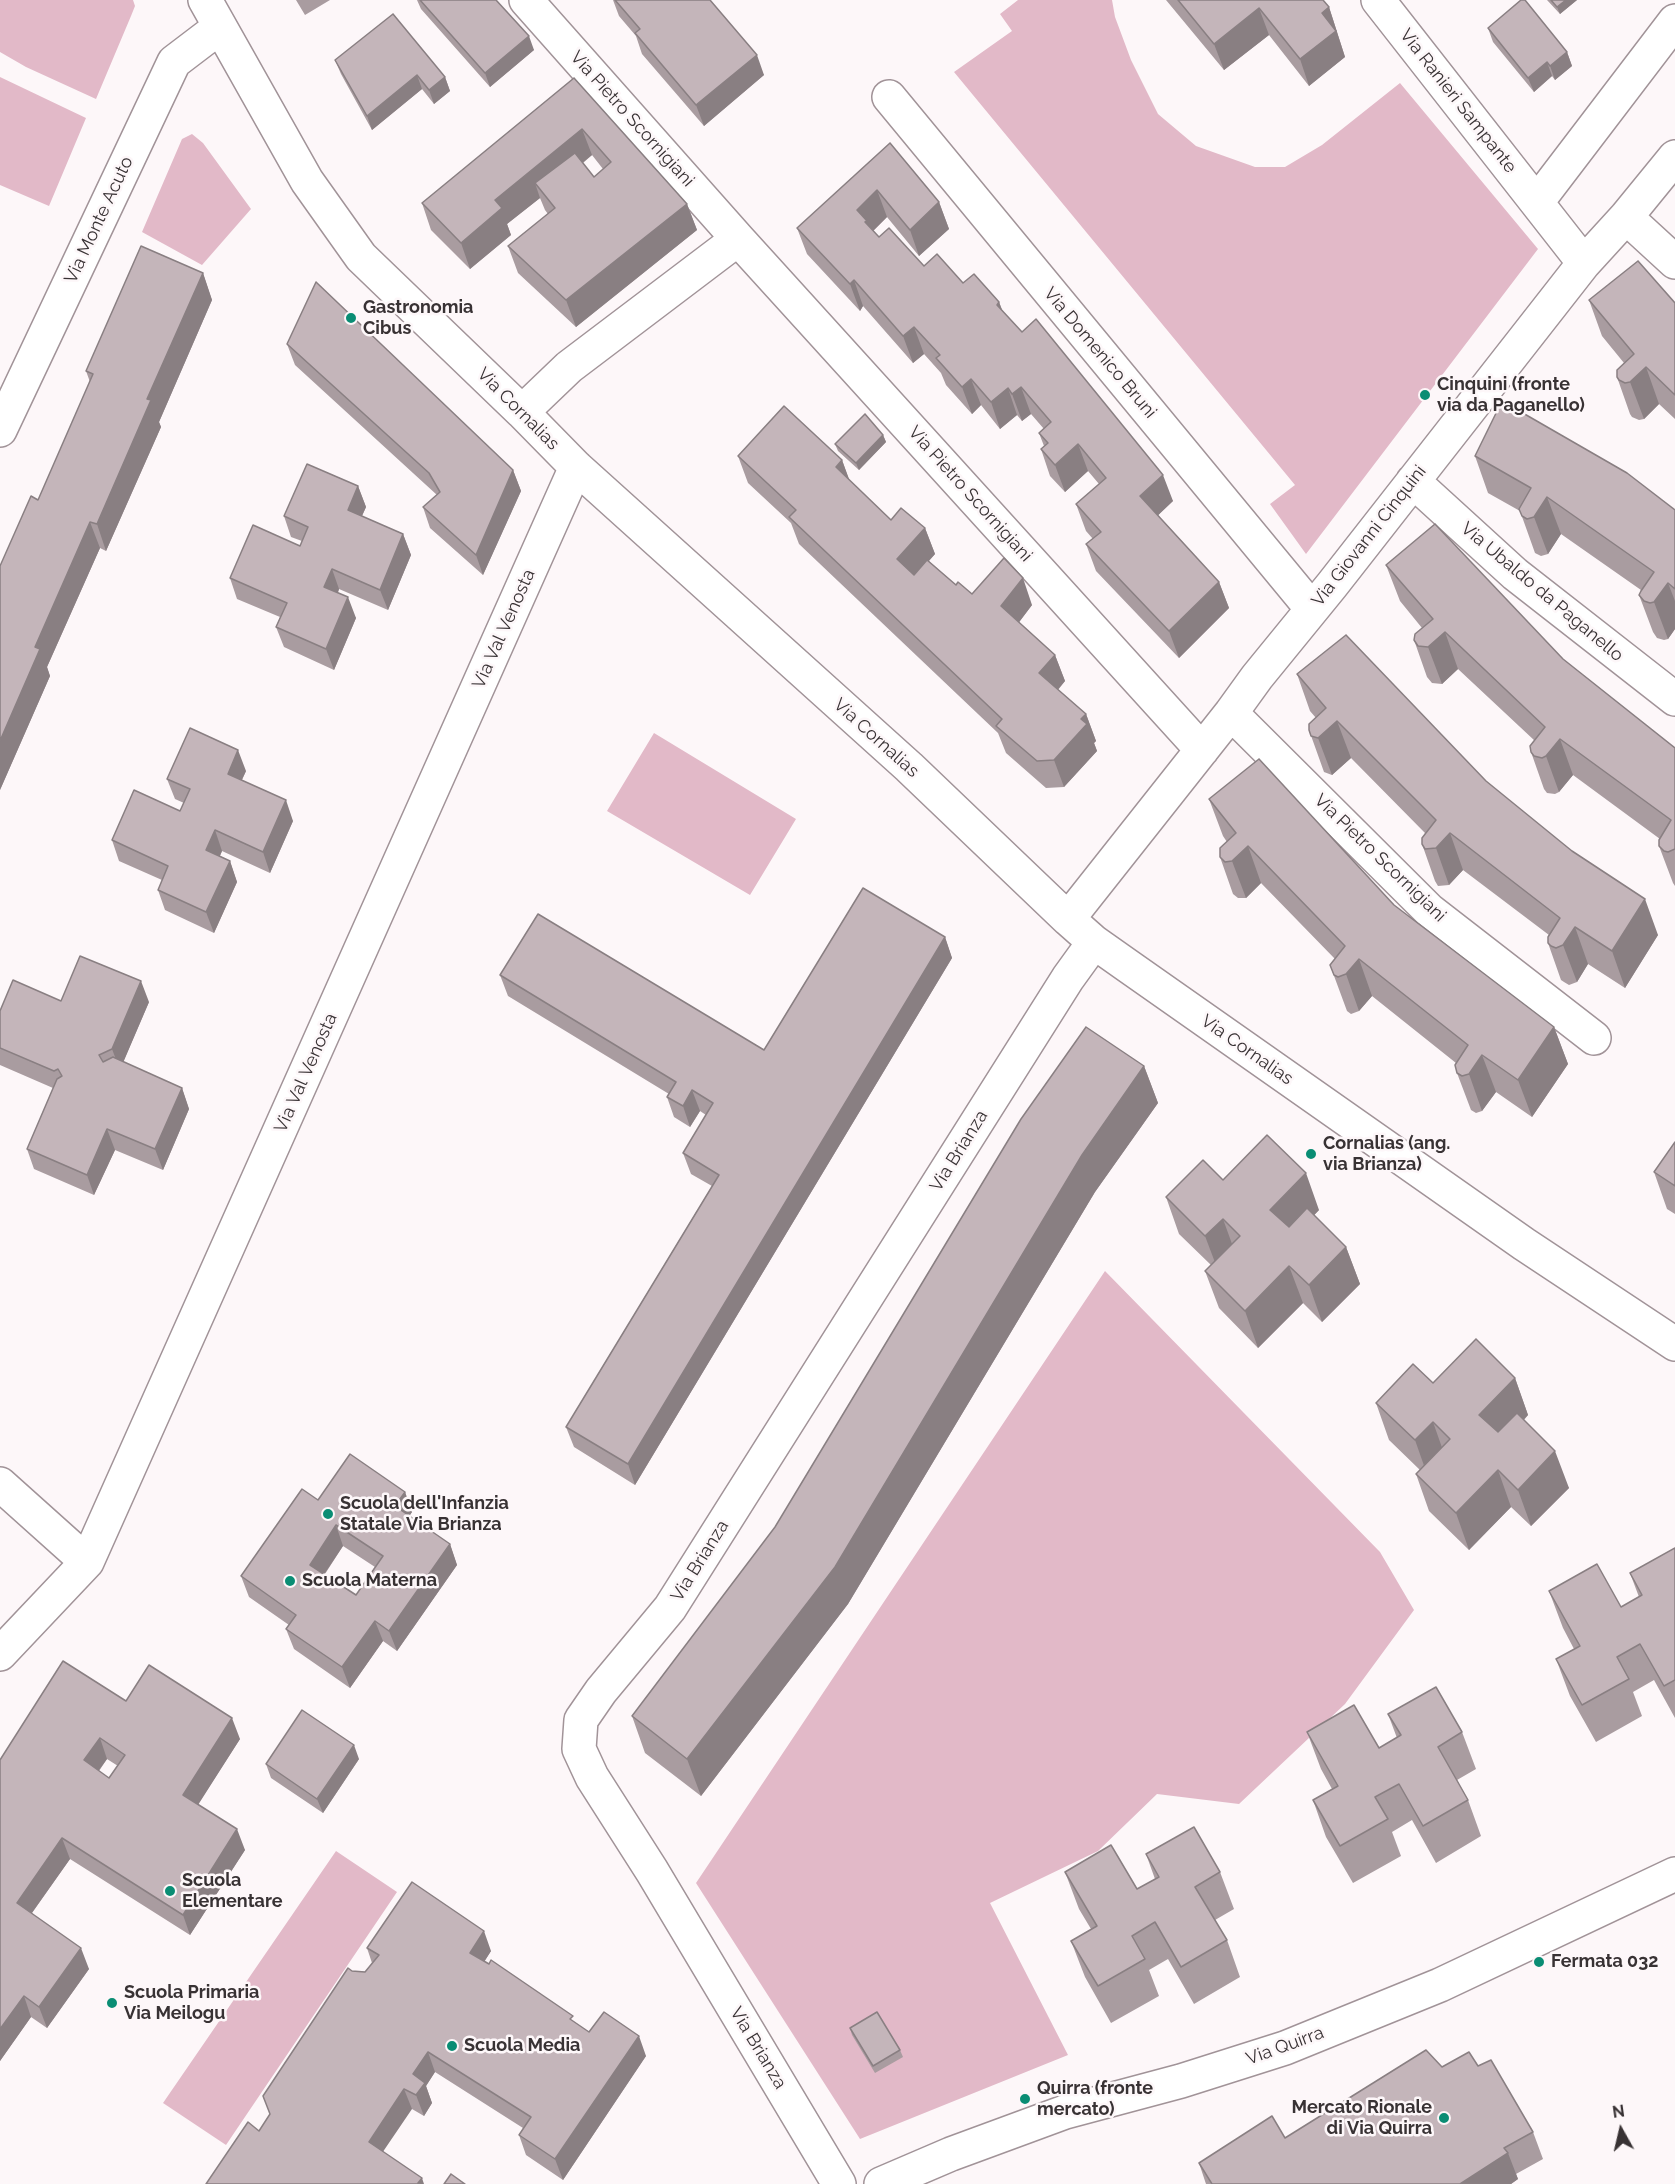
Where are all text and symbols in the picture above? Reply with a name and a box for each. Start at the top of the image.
street label: Via Ranieri Sampante [1395,25,1521,177]
street label: Via Pietro Scornigiani [565,47,699,191]
street label: Via Monte Acuto [60,153,138,287]
street label: Via Domenico Bruni [1039,283,1161,423]
place label: Gastronomia Cibus [363,297,473,340]
marker: Gastronomia Cibus [344,311,358,325]
street label: Via Cornalias [472,363,564,455]
place label: Cinquini (fronte via da Paganello) [1437,374,1585,416]
marker: Cinquini (fronte via da Paganello) [1418,388,1432,402]
street label: Via Pietro Scornigiani [903,422,1037,566]
street label: Via Giovanni Cinquini [1307,461,1431,611]
street label: Via Ubaldo da Paganello [1456,518,1628,666]
street label: Via Val Venosta [468,566,540,692]
street label: Via Cornalias [829,694,923,782]
street label: Via Pietro Scornigiani [1310,789,1450,927]
street label: Via Val Venosta [270,1010,342,1136]
street label: Via Cornalias [1197,1010,1297,1090]
street label: Via Brianza [926,1106,992,1196]
place label: Cornalias (ang. via Brianza) [1323,1133,1450,1176]
marker: Cornalias (ang. via Brianza) [1304,1147,1318,1161]
place label: Scuola dell'Infanzia Statale Via Brianza [340,1493,509,1536]
marker: Scuola dell'Infanzia Statale Via Brianza [321,1507,335,1521]
street label: Via Brianza [667,1516,733,1606]
place label: Scuola Materna [302,1570,437,1592]
marker: Scuola Materna [283,1574,297,1588]
place label: Scuola Elementare [182,1870,283,1912]
marker: Scuola Elementare [163,1884,177,1898]
place label: Fermata 032 [1551,1951,1658,1973]
marker: Fermata 032 [1532,1955,1546,1969]
place label: Scuola Primaria Via Meilogu [124,1982,259,2024]
marker: Scuola Primaria Via Meilogu [105,1996,119,2010]
street label: Via Brianza [725,2003,791,2093]
street label: Via Quirra [1243,2022,1327,2070]
place label: Scuola Media [464,2035,580,2057]
marker: Scuola Media [445,2039,459,2053]
place label: Quirra (fronte mercato) [1037,2078,1153,2120]
marker: Quirra (fronte mercato) [1018,2092,1032,2106]
place label: Mercato Rionale di Via Quirra [1291,2097,1432,2140]
north arrow [1591,2100,1651,2160]
text: N [1611,2101,1626,2122]
marker: Mercato Rionale di Via Quirra [1437,2111,1451,2125]

